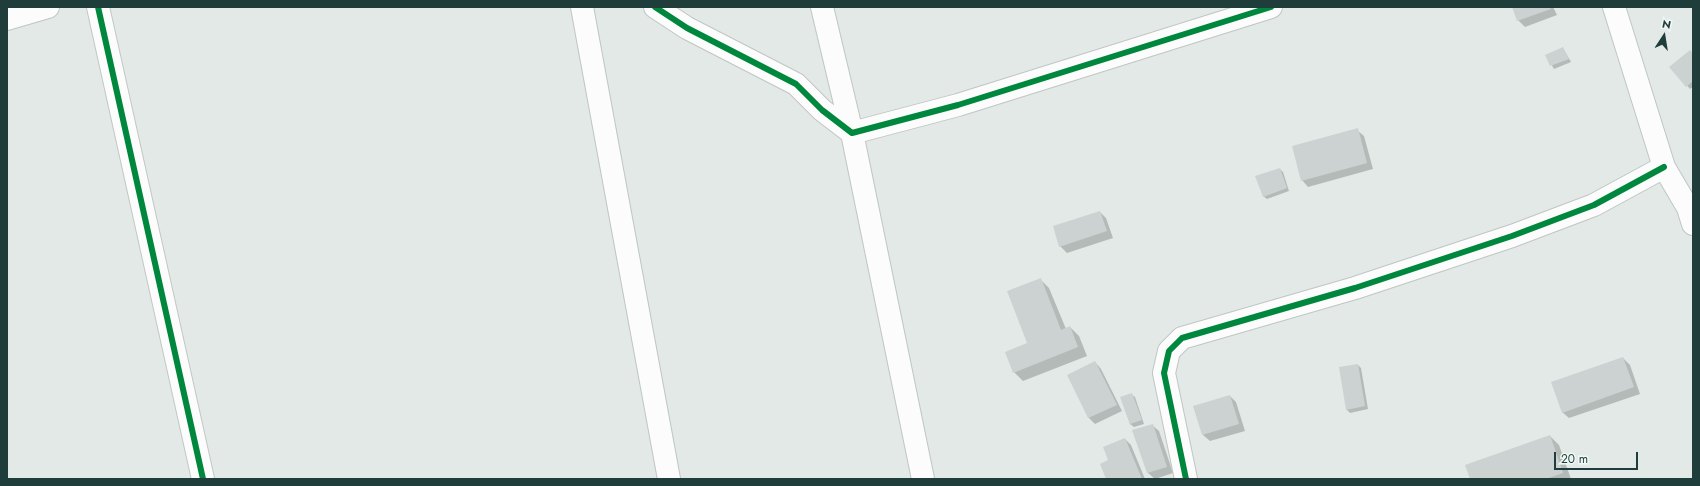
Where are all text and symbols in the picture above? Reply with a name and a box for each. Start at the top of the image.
north arrow [1644,16,1684,56]
text: N [1661,16,1672,33]
scale bar [1556,444,1640,470]
text: 20 m [1561,450,1588,468]

